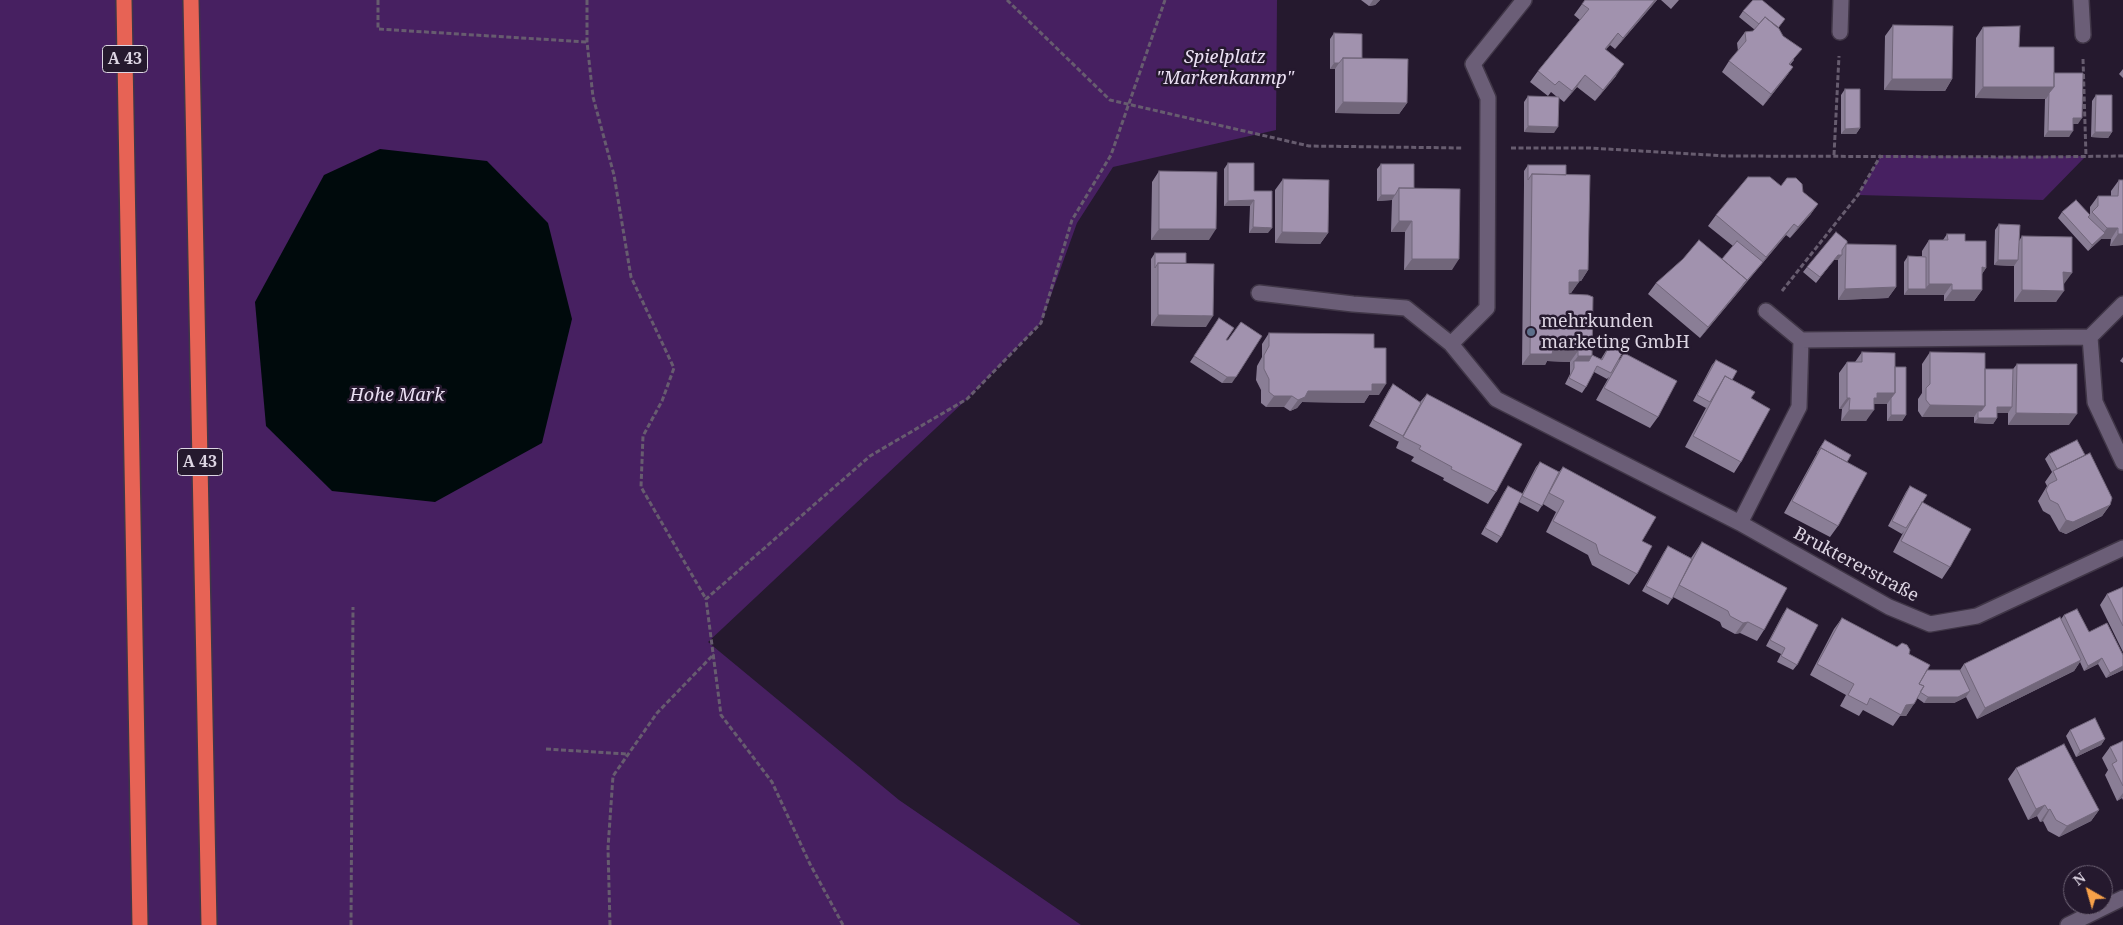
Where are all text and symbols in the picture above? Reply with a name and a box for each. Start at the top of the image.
road number: A 43 [102,46,148,72]
park label: Spielplatz "Markenkanmp" [1156,47,1294,90]
place label: mehrkunden marketing GmbH [1541,311,1690,354]
marker: mehrkunden marketing GmbH [1525,326,1537,338]
park label: Hohe Mark [350,385,444,407]
road number: A 43 [178,448,222,476]
street label: Bruktererstraße [1790,523,1922,607]
north arrow [2063,865,2113,915]
text: N [2069,868,2089,889]

